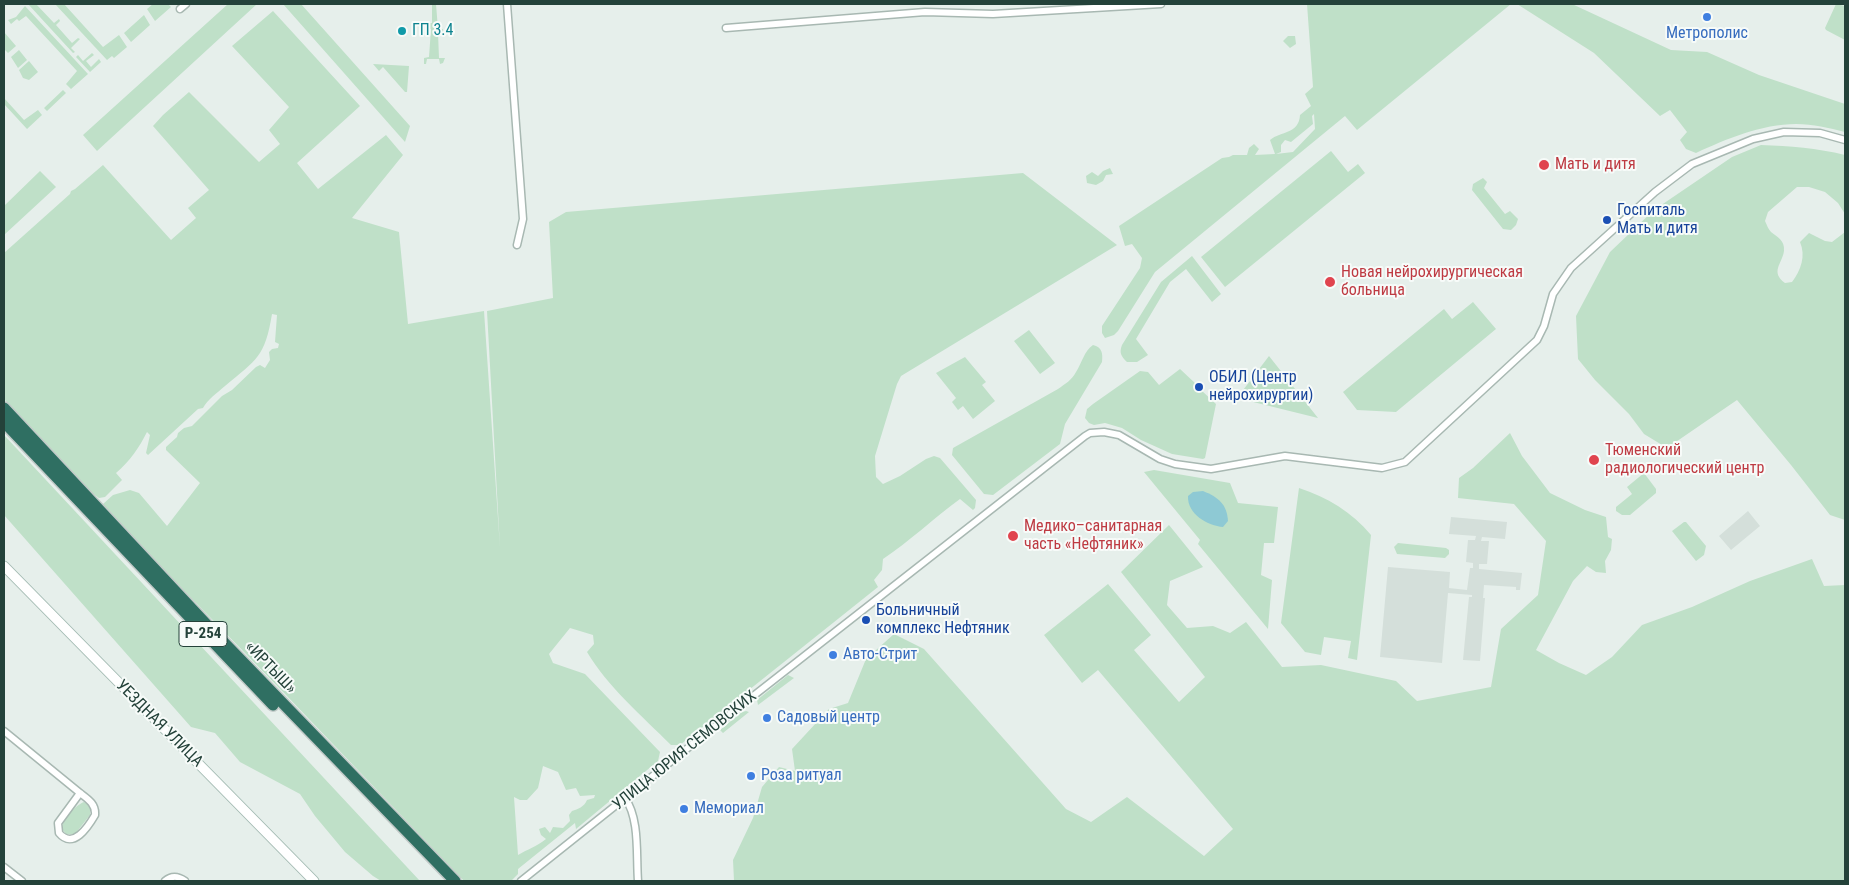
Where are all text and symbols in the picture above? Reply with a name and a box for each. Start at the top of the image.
marker: Метрополис [1701,11,1713,23]
place label: ГП 3.4 [412,21,453,41]
place label: Метрополис [1666,24,1748,44]
marker: ГП 3.4 [396,25,408,37]
place label: Мать и дитя [1555,155,1636,175]
marker: Мать и дитя [1537,158,1551,172]
place label: Госпиталь Мать и дитя [1617,201,1698,239]
marker: Госпиталь Мать и дитя [1601,214,1613,226]
place label: Новая нейрохирургическая больница [1341,263,1523,301]
marker: Новая нейрохирургическая больница [1323,275,1337,289]
place label: ОБИЛ (Центр нейрохирургии) [1209,368,1313,406]
marker: ОБИЛ (Центр нейрохирургии) [1193,381,1205,393]
place label: Тюменский радиологический центр [1605,441,1764,479]
marker: Тюменский радиологический центр [1587,453,1601,467]
place label: Медико–санитарная часть «Нефтяник» [1024,517,1162,555]
marker: Медико–санитарная часть «Нефтяник» [1006,529,1020,543]
place label: Больничный комплекс Нефтяник [876,601,1010,639]
marker: Больничный комплекс Нефтяник [860,614,872,626]
road number: Р-254 [179,622,227,646]
street label: «ИРТЫШ» [240,638,300,698]
place label: Авто-Стрит [843,645,917,665]
marker: Авто-Стрит [827,649,839,661]
street label: УЕЗДНАЯ УЛИЦА [111,676,207,772]
street label: УЛИЦА ЮРИЯ СЕМОВСКИХ [609,687,761,815]
place label: Садовый центр [777,708,880,728]
marker: Садовый центр [761,712,773,724]
place label: Роза ритуал [761,766,842,786]
marker: Роза ритуал [745,770,757,782]
place label: Мемориал [694,799,764,819]
marker: Мемориал [678,803,690,815]

